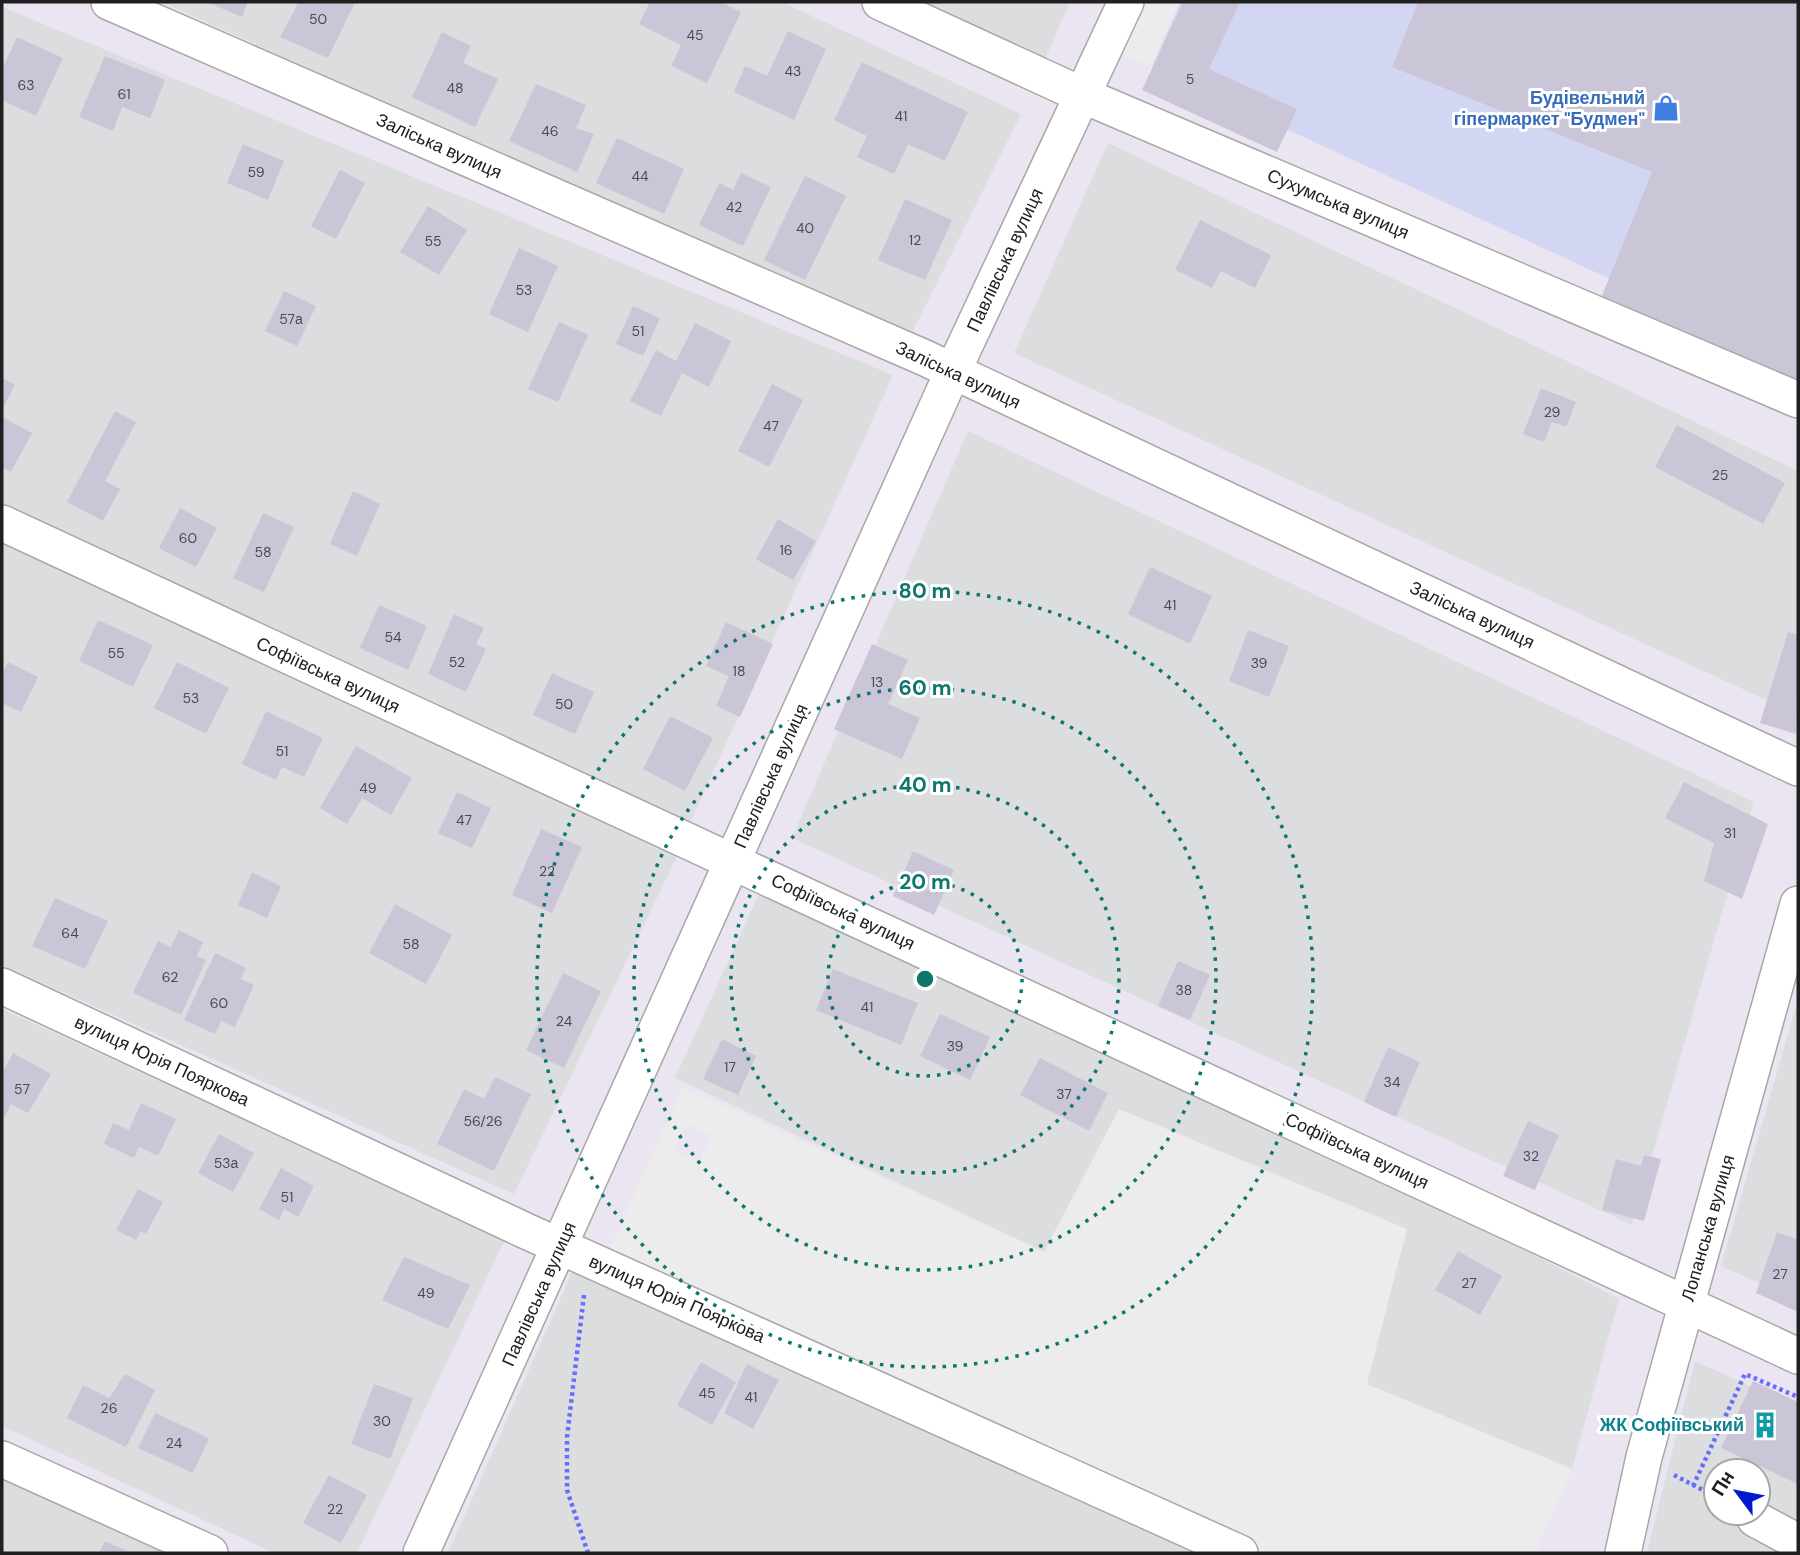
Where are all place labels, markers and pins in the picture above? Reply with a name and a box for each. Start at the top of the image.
place label: Будівельний гіпермаркет "Будмен" [1454,86,1645,131]
shop icon: Будівельний гіпермаркет "Будмен" [1651,93,1681,123]
centre of rings [913,967,937,991]
building icon: ЖК Софіївський [1750,1410,1780,1440]
place label: ЖК Софіївський [1599,1413,1744,1437]

